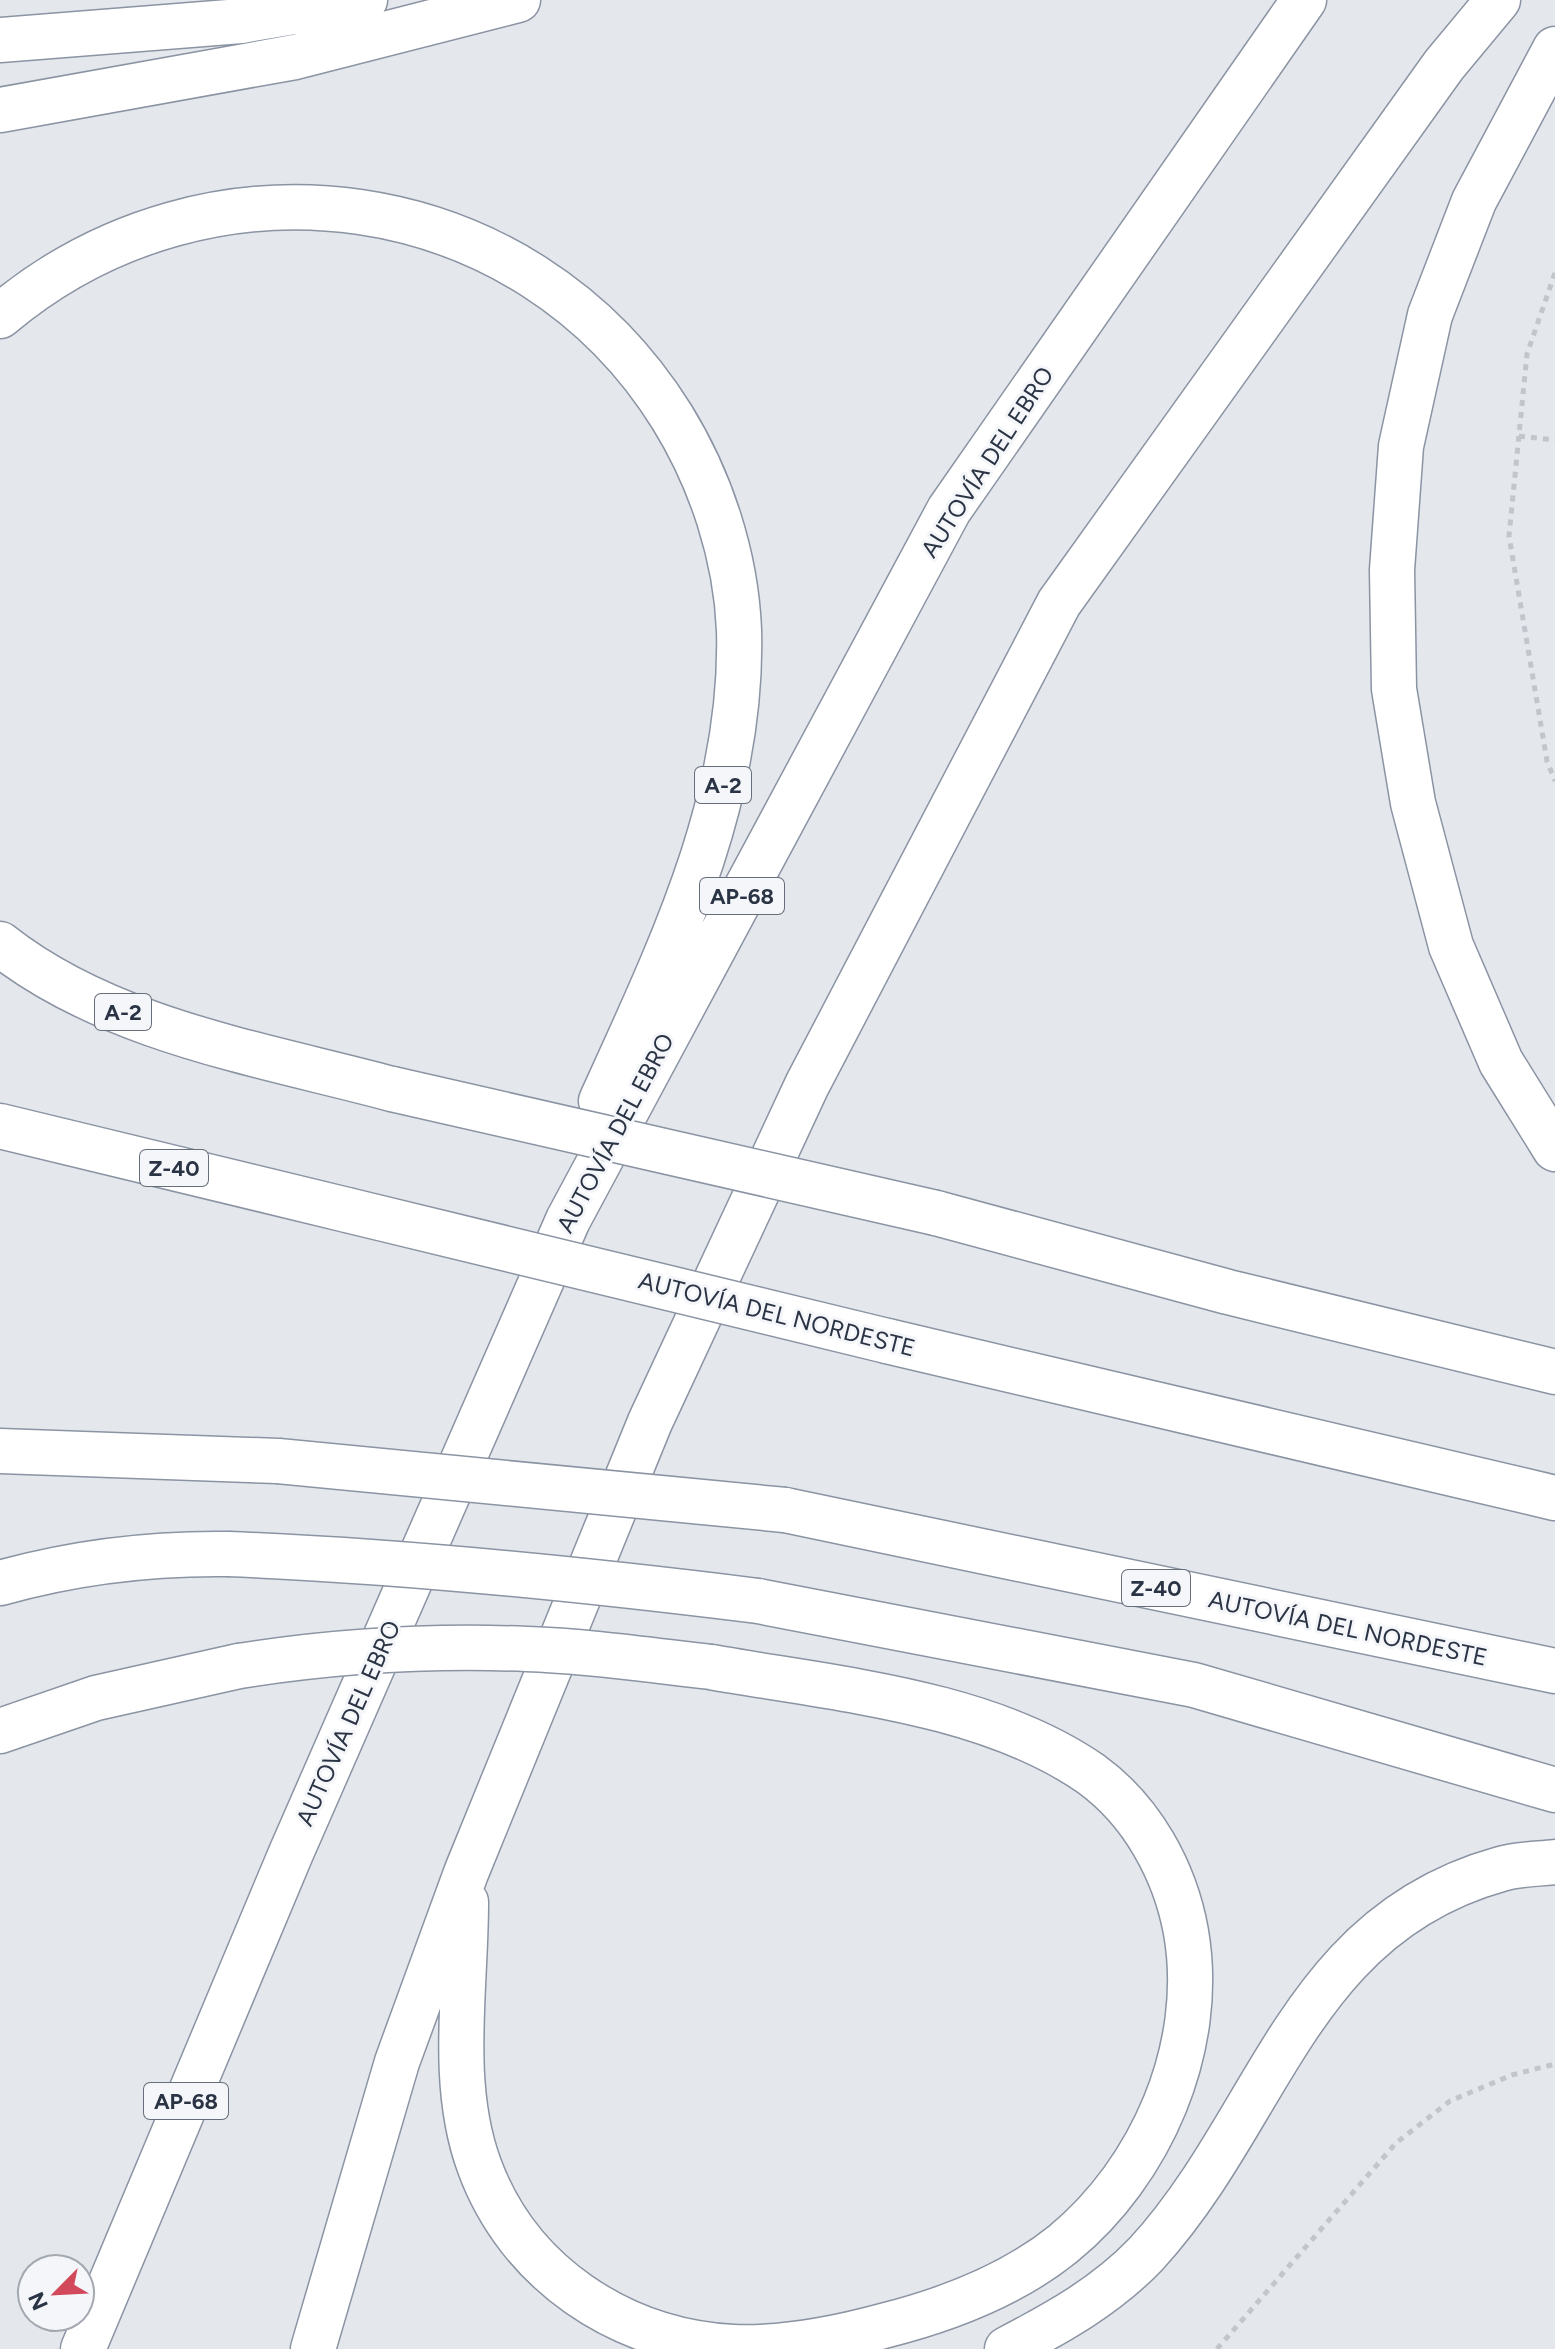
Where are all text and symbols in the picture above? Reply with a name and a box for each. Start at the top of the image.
street label: AUTOVÍA DEL EBRO [914,361,1060,563]
road number: A-2 [695,767,751,803]
road number: AP-68 [700,878,784,914]
road number: A-2 [95,994,151,1030]
street label: AUTOVÍA DEL EBRO [550,1028,680,1238]
road number: Z-40 [140,1150,208,1186]
street label: AUTOVÍA DEL NORDESTE [636,1266,918,1362]
road number: Z-40 [1122,1570,1190,1606]
street label: AUTOVÍA DEL NORDESTE [1206,1584,1490,1672]
street label: AUTOVÍA DEL EBRO [290,1616,406,1830]
road number: AP-68 [144,2083,228,2119]
north arrow [16,2253,96,2333]
text: N [22,2288,54,2314]

